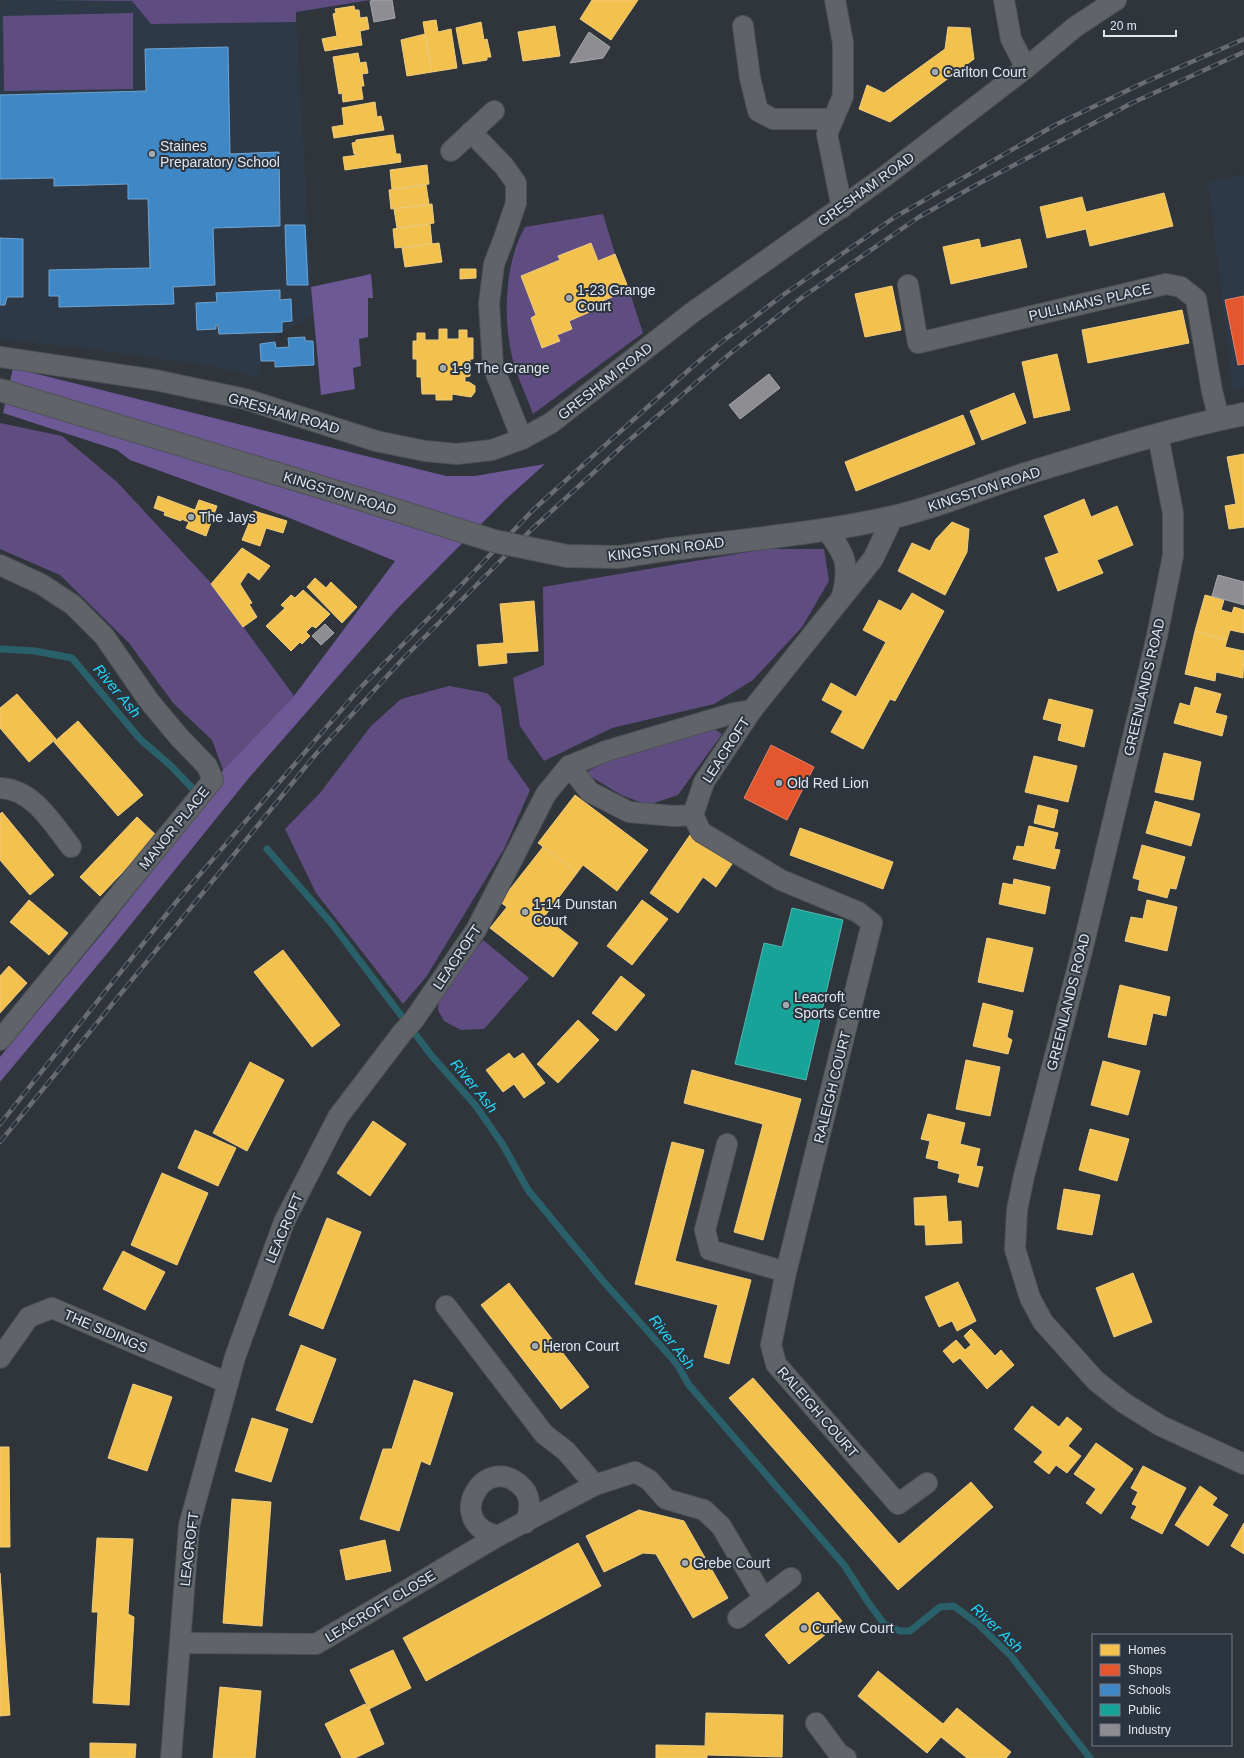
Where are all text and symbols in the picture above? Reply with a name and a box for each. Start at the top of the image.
scale bar [1104,12,1176,38]
text: 20 m [1110,19,1137,33]
place label: Carlton Court [943,64,1026,80]
marker: Carlton Court [930,67,940,77]
place label: Staines Preparatory School [160,138,280,170]
marker: Staines Preparatory School [147,149,157,159]
street label: GRESHAM ROAD [815,149,917,229]
street label: PULLMANS PLACE [1027,280,1153,324]
place label: 1-23 Grange Court [577,282,656,314]
marker: 1-23 Grange Court [564,293,574,303]
street label: GRESHAM ROAD [555,339,655,423]
place label: 1-9 The Grange [451,360,550,376]
marker: 1-9 The Grange [438,363,448,373]
street label: GRESHAM ROAD [226,389,342,437]
street label: KINGSTON ROAD [926,463,1042,515]
street label: KINGSTON ROAD [282,468,398,518]
place label: The Jays [199,509,256,525]
marker: The Jays [186,512,196,522]
street label: KINGSTON ROAD [607,534,725,564]
street label: GREENLANDS ROAD [1120,617,1168,757]
water label: River Ash [90,661,145,721]
street label: LEACROFT [699,714,753,786]
place label: Old Red Lion [787,775,869,791]
marker: Old Red Lion [774,778,784,788]
street label: MANOR PLACE [136,783,212,873]
place label: 1-14 Dunstan Court [533,896,617,928]
marker: 1-14 Dunstan Court [520,907,530,917]
street label: LEACROFT [429,921,485,992]
street label: GREENLANDS ROAD [1043,932,1093,1072]
place label: Leacroft Sports Centre [794,989,881,1021]
marker: Leacroft Sports Centre [781,1000,791,1010]
street label: RALEIGH COURT [810,1029,854,1145]
water label: River Ash [447,1055,501,1116]
street label: LEACROFT [262,1190,306,1266]
street label: THE SIDINGS [62,1306,150,1356]
water label: River Ash [646,1311,699,1372]
place label: Heron Court [543,1338,619,1354]
marker: Heron Court [530,1341,540,1351]
street label: RALEIGH COURT [774,1363,862,1461]
street label: LEACROFT [177,1511,202,1587]
place label: Grebe Court [693,1555,770,1571]
marker: Grebe Court [680,1558,690,1568]
street label: LEACROFT CLOSE [322,1567,438,1645]
water label: River Ash [968,1599,1027,1656]
place label: Curlew Court [812,1620,894,1636]
marker: Curlew Court [799,1623,809,1633]
legend [1092,1634,1232,1746]
text: Homes [1128,1643,1166,1657]
text: Shops [1128,1663,1162,1677]
text: Schools [1128,1683,1171,1697]
text: Public [1128,1703,1161,1717]
text: Industry [1128,1723,1171,1737]

